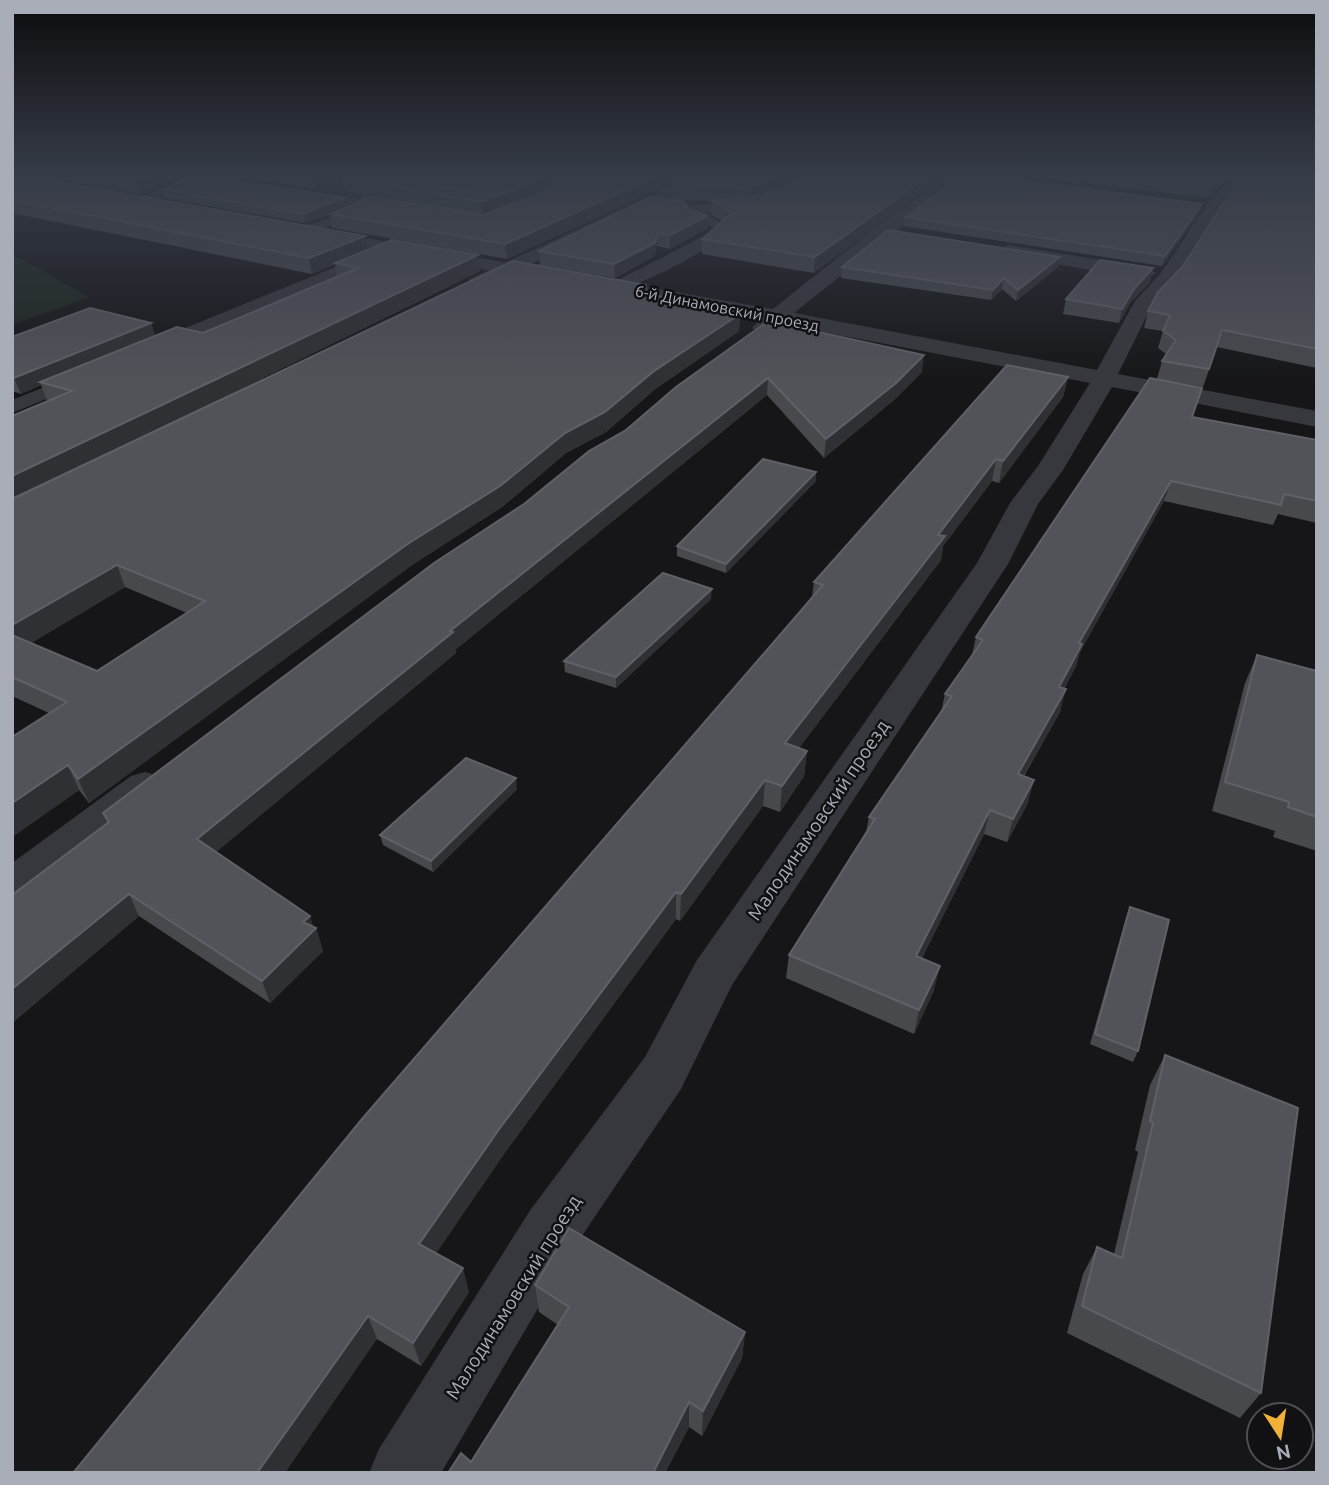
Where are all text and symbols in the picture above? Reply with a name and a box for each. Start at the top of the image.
street label: 6-й Динамовский проезд [634,281,820,335]
street label: Малодинамовский проезд [743,716,893,924]
street label: Малодинамовский проезд [441,1191,585,1403]
north arrow [1245,1401,1315,1471]
text: N [1274,1440,1293,1465]

